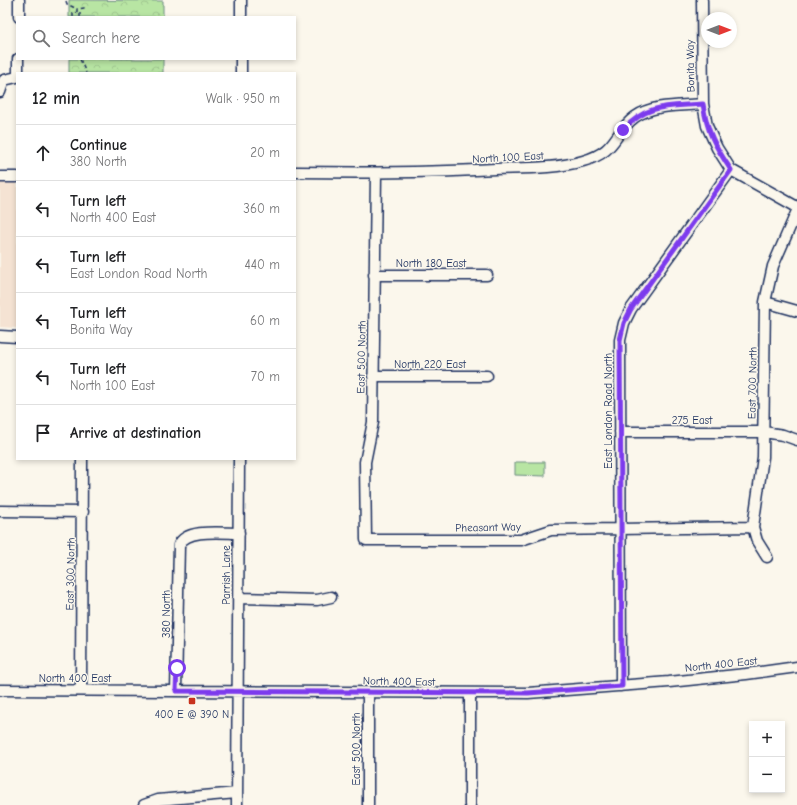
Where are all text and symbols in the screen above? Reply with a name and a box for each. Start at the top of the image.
north arrow [701,12,737,48]
search box [16,16,296,60]
icon: search [30,27,52,49]
text: Search here [62,29,140,47]
street label: Bonita Way [684,39,697,92]
text: 12 min [32,89,80,108]
text: Walk · 950 m [206,91,280,106]
route end [614,121,632,139]
text: Continue [70,136,127,154]
icon: ahead [32,142,54,164]
text: 20 m [250,145,280,160]
street label: North 100 East [472,149,545,166]
text: 380 North [70,154,127,169]
text: Turn left [70,192,126,210]
icon: left [32,198,54,220]
text: 360 m [243,201,280,216]
text: North 400 East [70,210,156,225]
text: Turn left [70,248,126,266]
icon: left [32,254,54,276]
text: 440 m [244,257,280,272]
street label: North 180 East [396,257,467,270]
text: East London Road North [70,266,207,281]
text: Turn left [70,304,126,322]
icon: left [32,310,54,332]
text: 60 m [250,313,280,328]
street label: East 500 North [354,320,369,394]
text: Bonita Way [70,322,132,337]
street label: East 700 North [745,347,760,419]
street label: East London Road North [602,353,615,469]
street label: North 220 East [394,358,467,371]
text: Turn left [70,360,126,378]
icon: left [32,366,54,388]
text: 70 m [251,369,280,384]
text: North 100 East [70,378,155,393]
street label: 275 East [672,414,713,427]
icon: arrive [32,422,54,444]
text: Arrive at destination [70,424,201,442]
street label: Pheasant Way [455,520,521,535]
street label: East 300 North [63,537,78,611]
street label: Parrish Lane [220,545,233,605]
street label: 380 North [160,590,173,638]
street label: North 400 East [684,654,759,675]
route start [168,659,186,677]
street label: North 400 East [39,672,112,685]
street label: North 400 East [363,674,436,689]
marker: 400 E @ 390 N [187,696,197,706]
place label: 400 E @ 390 N [155,708,229,721]
street label: East 500 North [350,712,363,786]
map controls [749,721,785,793]
button: + [749,721,785,757]
button: − [749,757,785,793]

